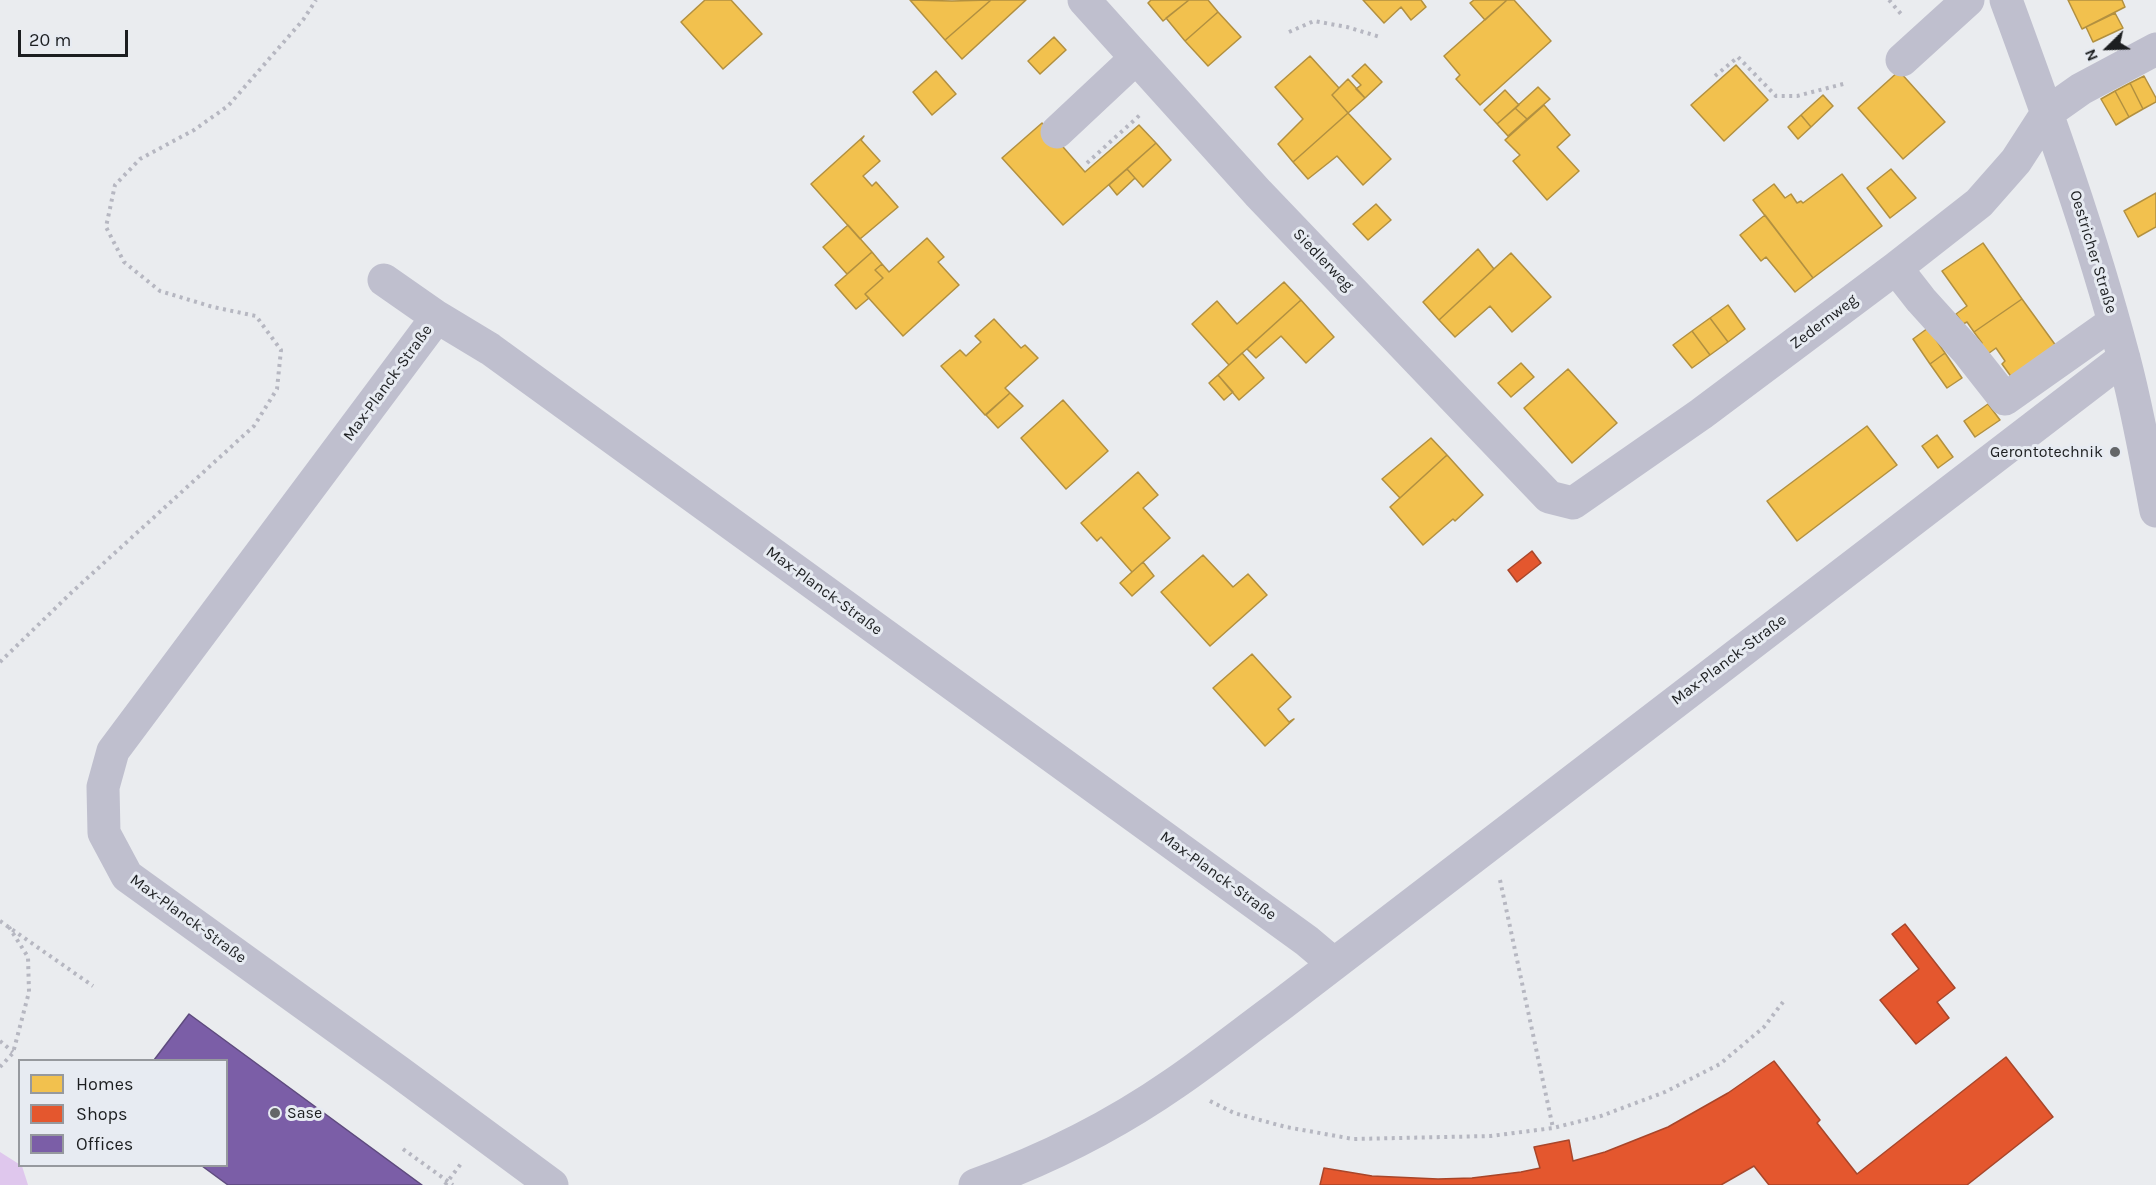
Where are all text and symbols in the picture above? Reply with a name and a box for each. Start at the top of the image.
scale bar [21,18,130,56]
north arrow [2078,18,2138,78]
text: 20 m [29,29,71,51]
text: N [2080,46,2102,64]
street label: Oestricher Straße [2065,188,2121,316]
street label: Siedlerweg [1288,225,1358,295]
street label: Zedernweg [1786,290,1862,354]
street label: Max-Planck-Straße [339,321,437,445]
place label: Gerontotechnik [1990,442,2103,462]
marker: Gerontotechnik [2108,445,2122,459]
street label: Max-Planck-Straße [762,542,886,640]
street label: Max-Planck-Straße [1668,610,1790,710]
street label: Max-Planck-Straße [1156,827,1280,925]
street label: Max-Planck-Straße [126,870,250,968]
legend [18,1059,228,1167]
text: Homes [76,1073,133,1095]
text: Shops [76,1103,128,1125]
place label: Sase [287,1103,322,1123]
marker: Sase [268,1106,282,1120]
text: Offices [76,1133,133,1155]

